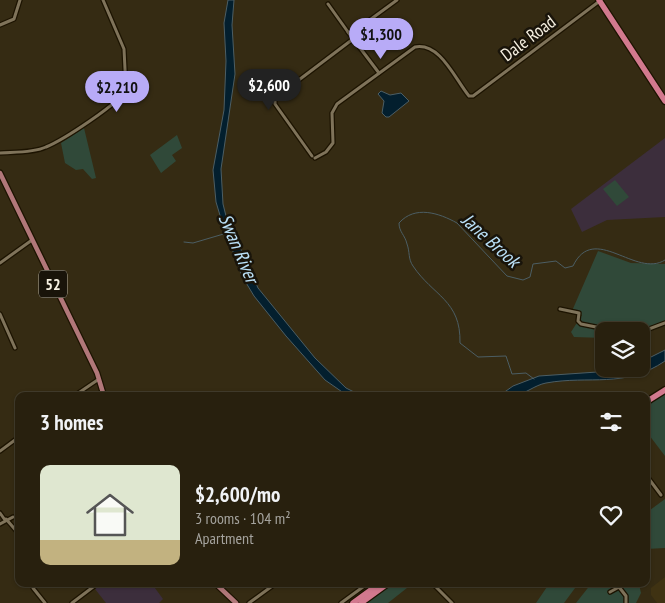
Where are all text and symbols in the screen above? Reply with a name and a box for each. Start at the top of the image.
street label: Dale Road [496,10,560,66]
pin: $1,300 [340,18,422,60]
text: $1,300 [360,24,402,44]
pin: $2,600 [228,68,310,111]
pin: $2,210 [76,70,158,113]
text: $2,600 [248,75,290,95]
text: $2,210 [96,77,138,97]
water label: Jane Brook [456,207,527,274]
water label: Swan River [214,210,265,289]
road number: 52 [39,270,67,298]
map controls [595,322,650,377]
button: layers [595,322,650,377]
icon: filters [597,408,625,436]
text: 3 homes [40,409,103,436]
text: $2,600/mo [195,481,280,508]
icon: home [80,485,140,545]
icon: heart [597,501,625,529]
text: 3 rooms · 104 m² [195,508,291,528]
text: Apartment [195,528,254,548]

